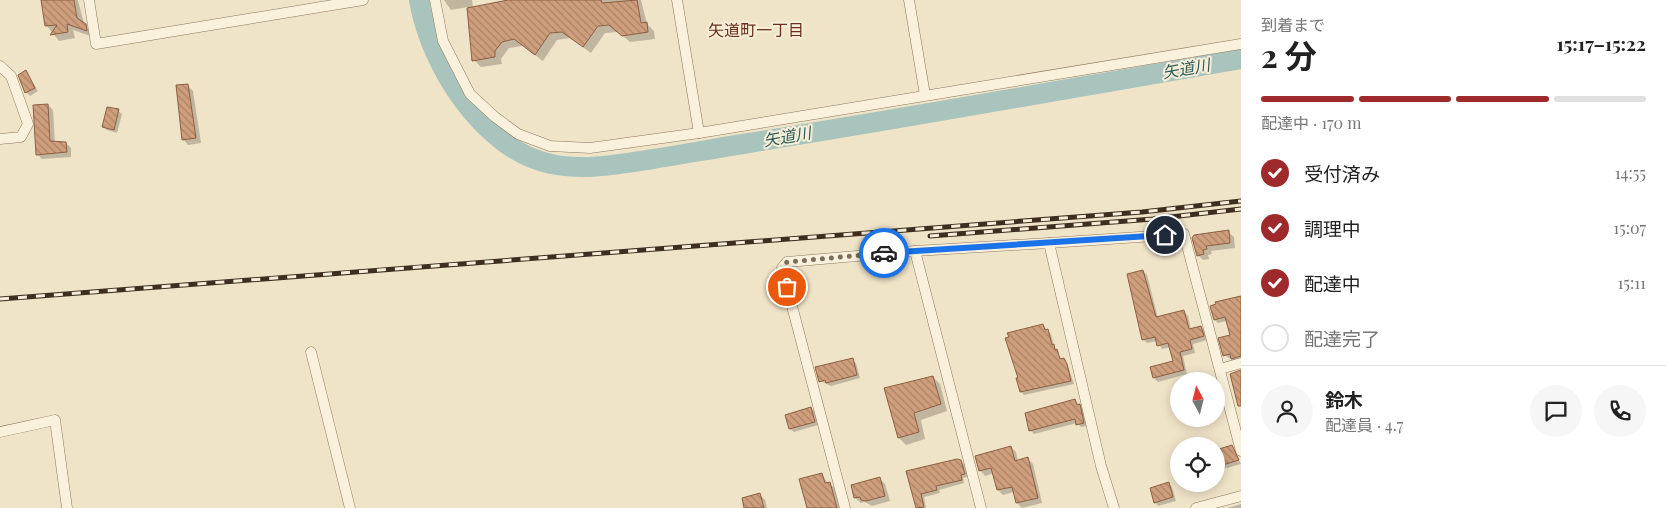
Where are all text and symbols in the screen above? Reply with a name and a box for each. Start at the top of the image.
text: 到着まで [1261,14,1325,35]
district label: 矢道町一丁目 [708,19,804,40]
text: 15:17–15:22 [1557,30,1646,56]
text: 2 分 [1261,33,1317,76]
water label: 矢道川 [1161,53,1213,83]
text: 配達中 · 170 m [1261,112,1361,133]
water label: 矢道川 [762,121,814,151]
icon: check [1261,159,1289,187]
text: 受付済み [1304,160,1380,186]
text: 14:55 [1615,162,1646,183]
pin [1144,214,1186,256]
icon: check [1261,214,1289,242]
text: 調理中 [1304,215,1361,241]
text: 15:07 [1613,217,1646,238]
icon: home [1151,221,1179,249]
courier [859,228,909,278]
icon: car [870,239,898,267]
pin [766,266,808,308]
icon: check [1261,269,1289,297]
text: 配達中 [1304,270,1361,296]
text: 15:11 [1618,272,1646,293]
icon: bag [773,273,801,301]
text: 配達完了 [1304,325,1380,351]
north arrow [1170,372,1225,428]
map controls [1170,372,1225,492]
button: person [1261,385,1313,437]
button: chat [1530,385,1582,437]
button: phone [1594,385,1646,437]
text: 鈴木 [1325,386,1363,412]
text: 配達員 · 4.7 [1325,414,1403,435]
button: locate [1170,437,1225,492]

